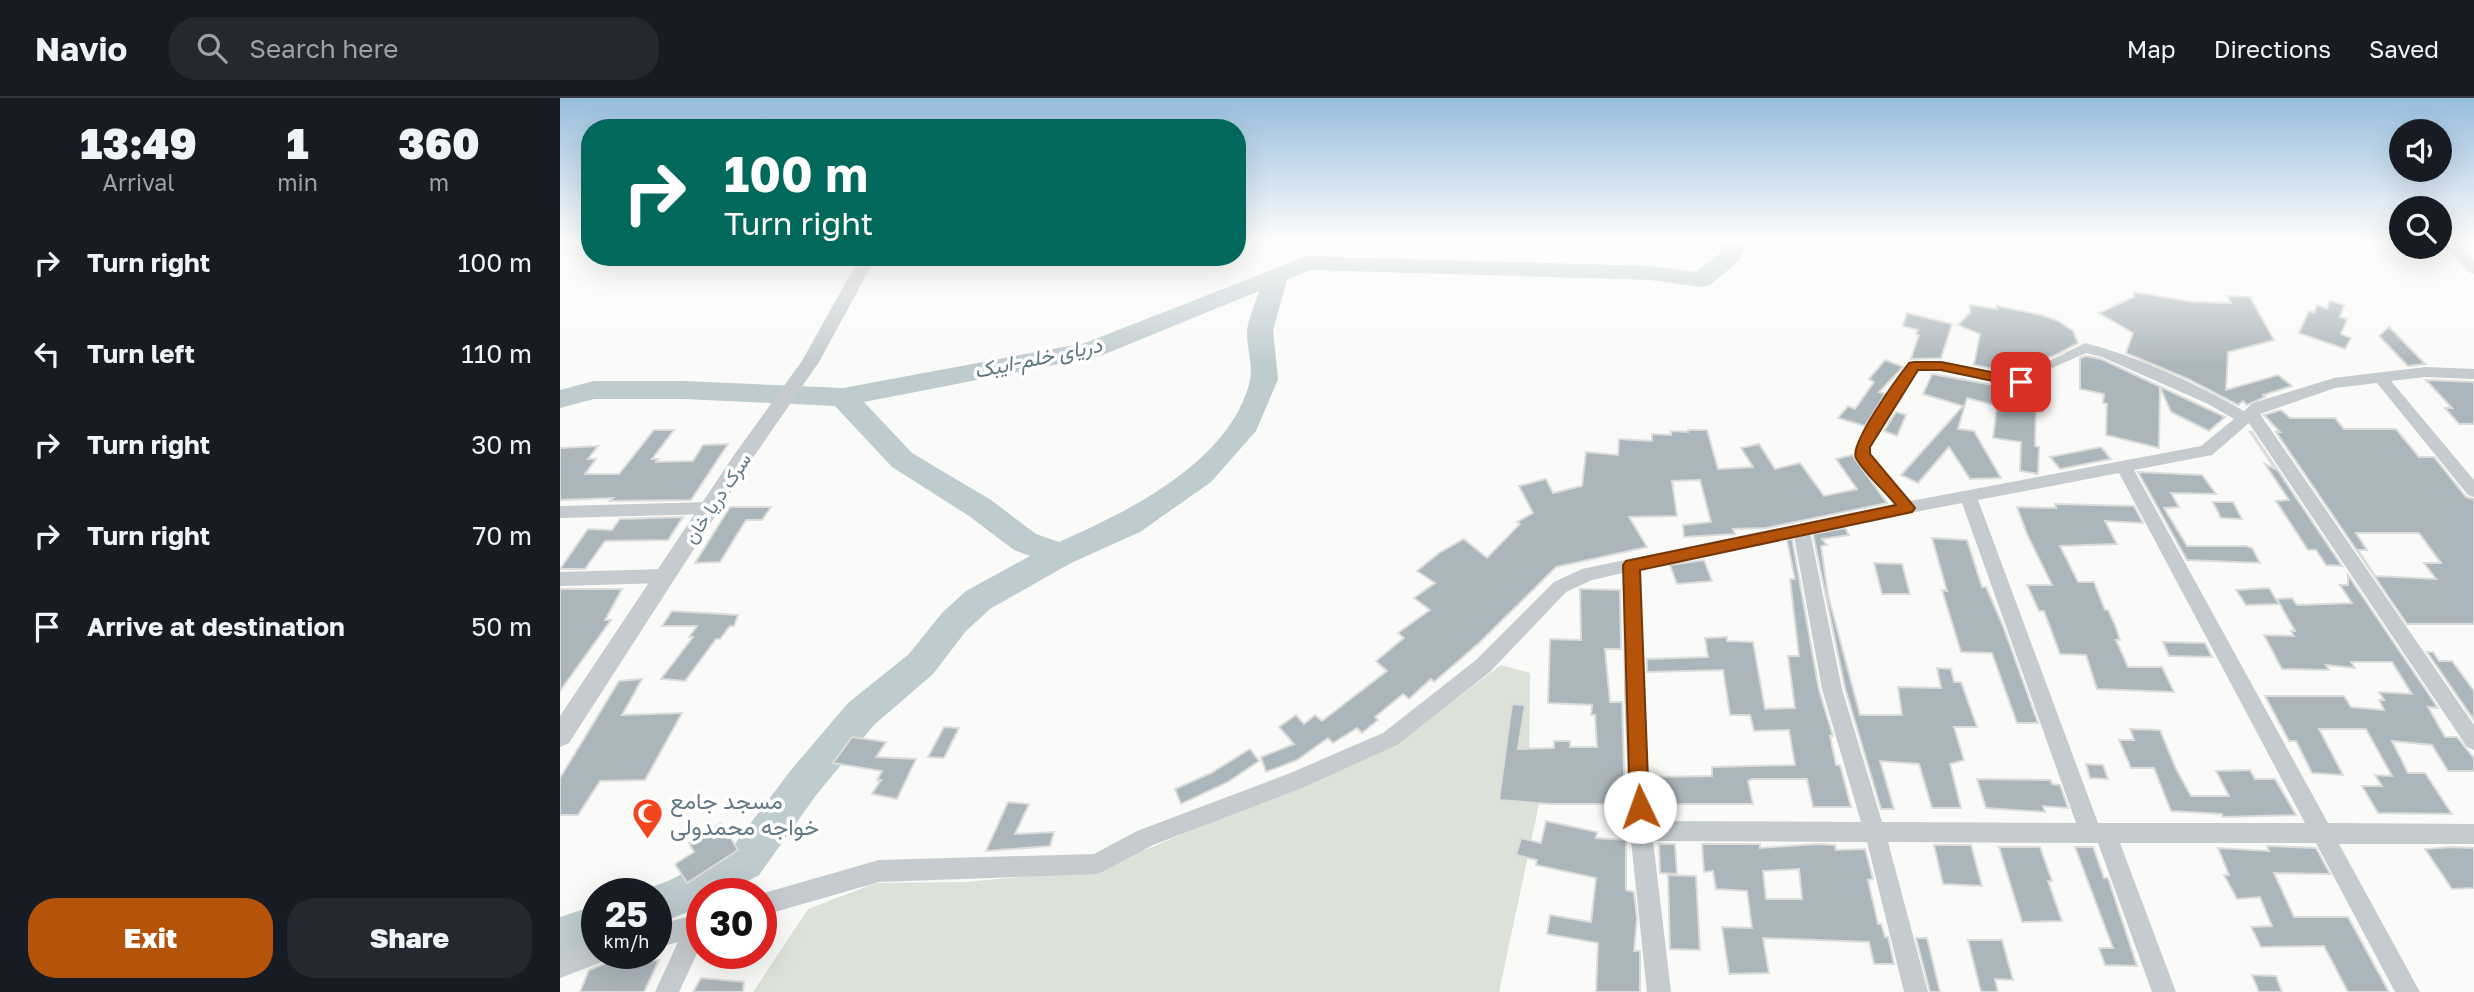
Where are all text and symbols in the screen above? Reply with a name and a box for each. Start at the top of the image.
search box [169,17,659,80]
text: Navio [35,29,127,68]
icon: search [193,29,231,67]
text: Search here [249,33,398,64]
text: Map [2127,34,2176,63]
text: Directions [2214,34,2331,63]
text: Saved [2369,34,2439,63]
text: 13:49 [80,118,197,168]
text: 1 [286,118,309,168]
text: 360 [398,118,480,168]
map controls [2389,119,2452,259]
button: sound [2389,119,2452,182]
text: 100 m [724,144,868,203]
icon: right [609,147,700,238]
text: Arrival [103,168,175,196]
text: min [277,168,318,196]
text: m [429,168,449,196]
button: search [2389,196,2452,259]
text: Turn right [724,204,873,242]
icon: right [28,244,66,282]
text: Turn right [87,247,210,278]
text: 100 m [458,247,532,278]
water label: دریای خلم-ایبک [972,331,1105,385]
icon: left [28,335,66,373]
text: Turn left [87,338,195,369]
text: 110 m [461,338,532,369]
pin [1991,352,2051,412]
icon: arrive [2002,363,2040,401]
icon: right [28,426,66,464]
text: Turn right [87,429,210,460]
text: 30 m [471,429,532,460]
street label: سرک دریا خان [678,448,756,548]
icon: right [28,517,66,555]
text: Turn right [87,520,210,551]
text: 70 m [473,520,532,551]
icon: arrive [28,608,66,646]
text: Arrive at destination [87,611,345,642]
text: 50 m [471,611,532,642]
position arrow [1603,770,1677,844]
place label: مسجد جامع خواجه محمدولی [670,786,819,842]
mosque icon: مسجد جامع خواجه محمدولی [630,797,664,841]
speed limit sign: 30 [686,878,777,969]
text: 25 [605,893,648,935]
button: Exit [28,898,273,978]
button: Share [287,898,532,978]
text: km/h [604,930,649,952]

